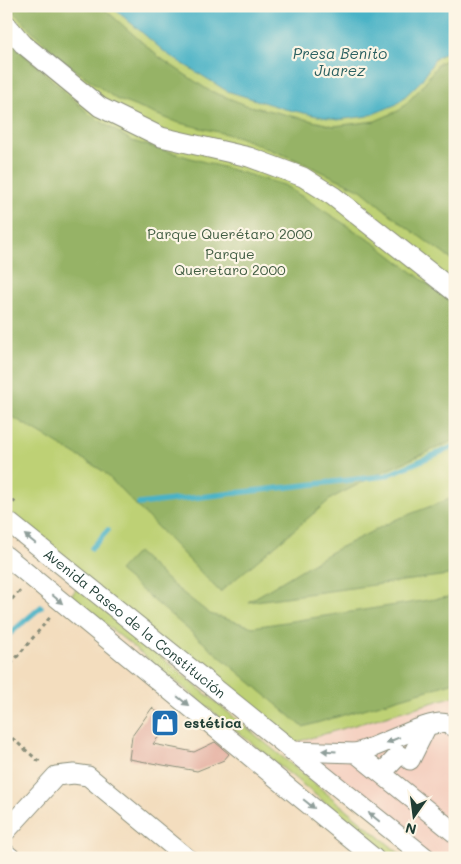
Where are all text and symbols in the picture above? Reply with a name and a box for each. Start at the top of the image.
water label: Presa Benito Juarez [293,43,387,80]
park label: Parque Querétaro 2000 [147,224,313,243]
park label: Parque Queretaro 2000 [174,244,286,279]
one-way arrow [23,533,36,544]
street label: Avenida Paseo de la Constitución [40,544,230,702]
one-way arrow [51,593,64,604]
one-way arrow [176,696,189,707]
shop icon: estética [150,708,180,738]
place label: estética [184,713,242,732]
one-way arrow [386,737,400,745]
one-way arrow [321,747,337,755]
north arrow [388,792,438,842]
one-way arrow [302,799,315,810]
one-way arrow [368,811,381,822]
text: N [403,819,418,840]

